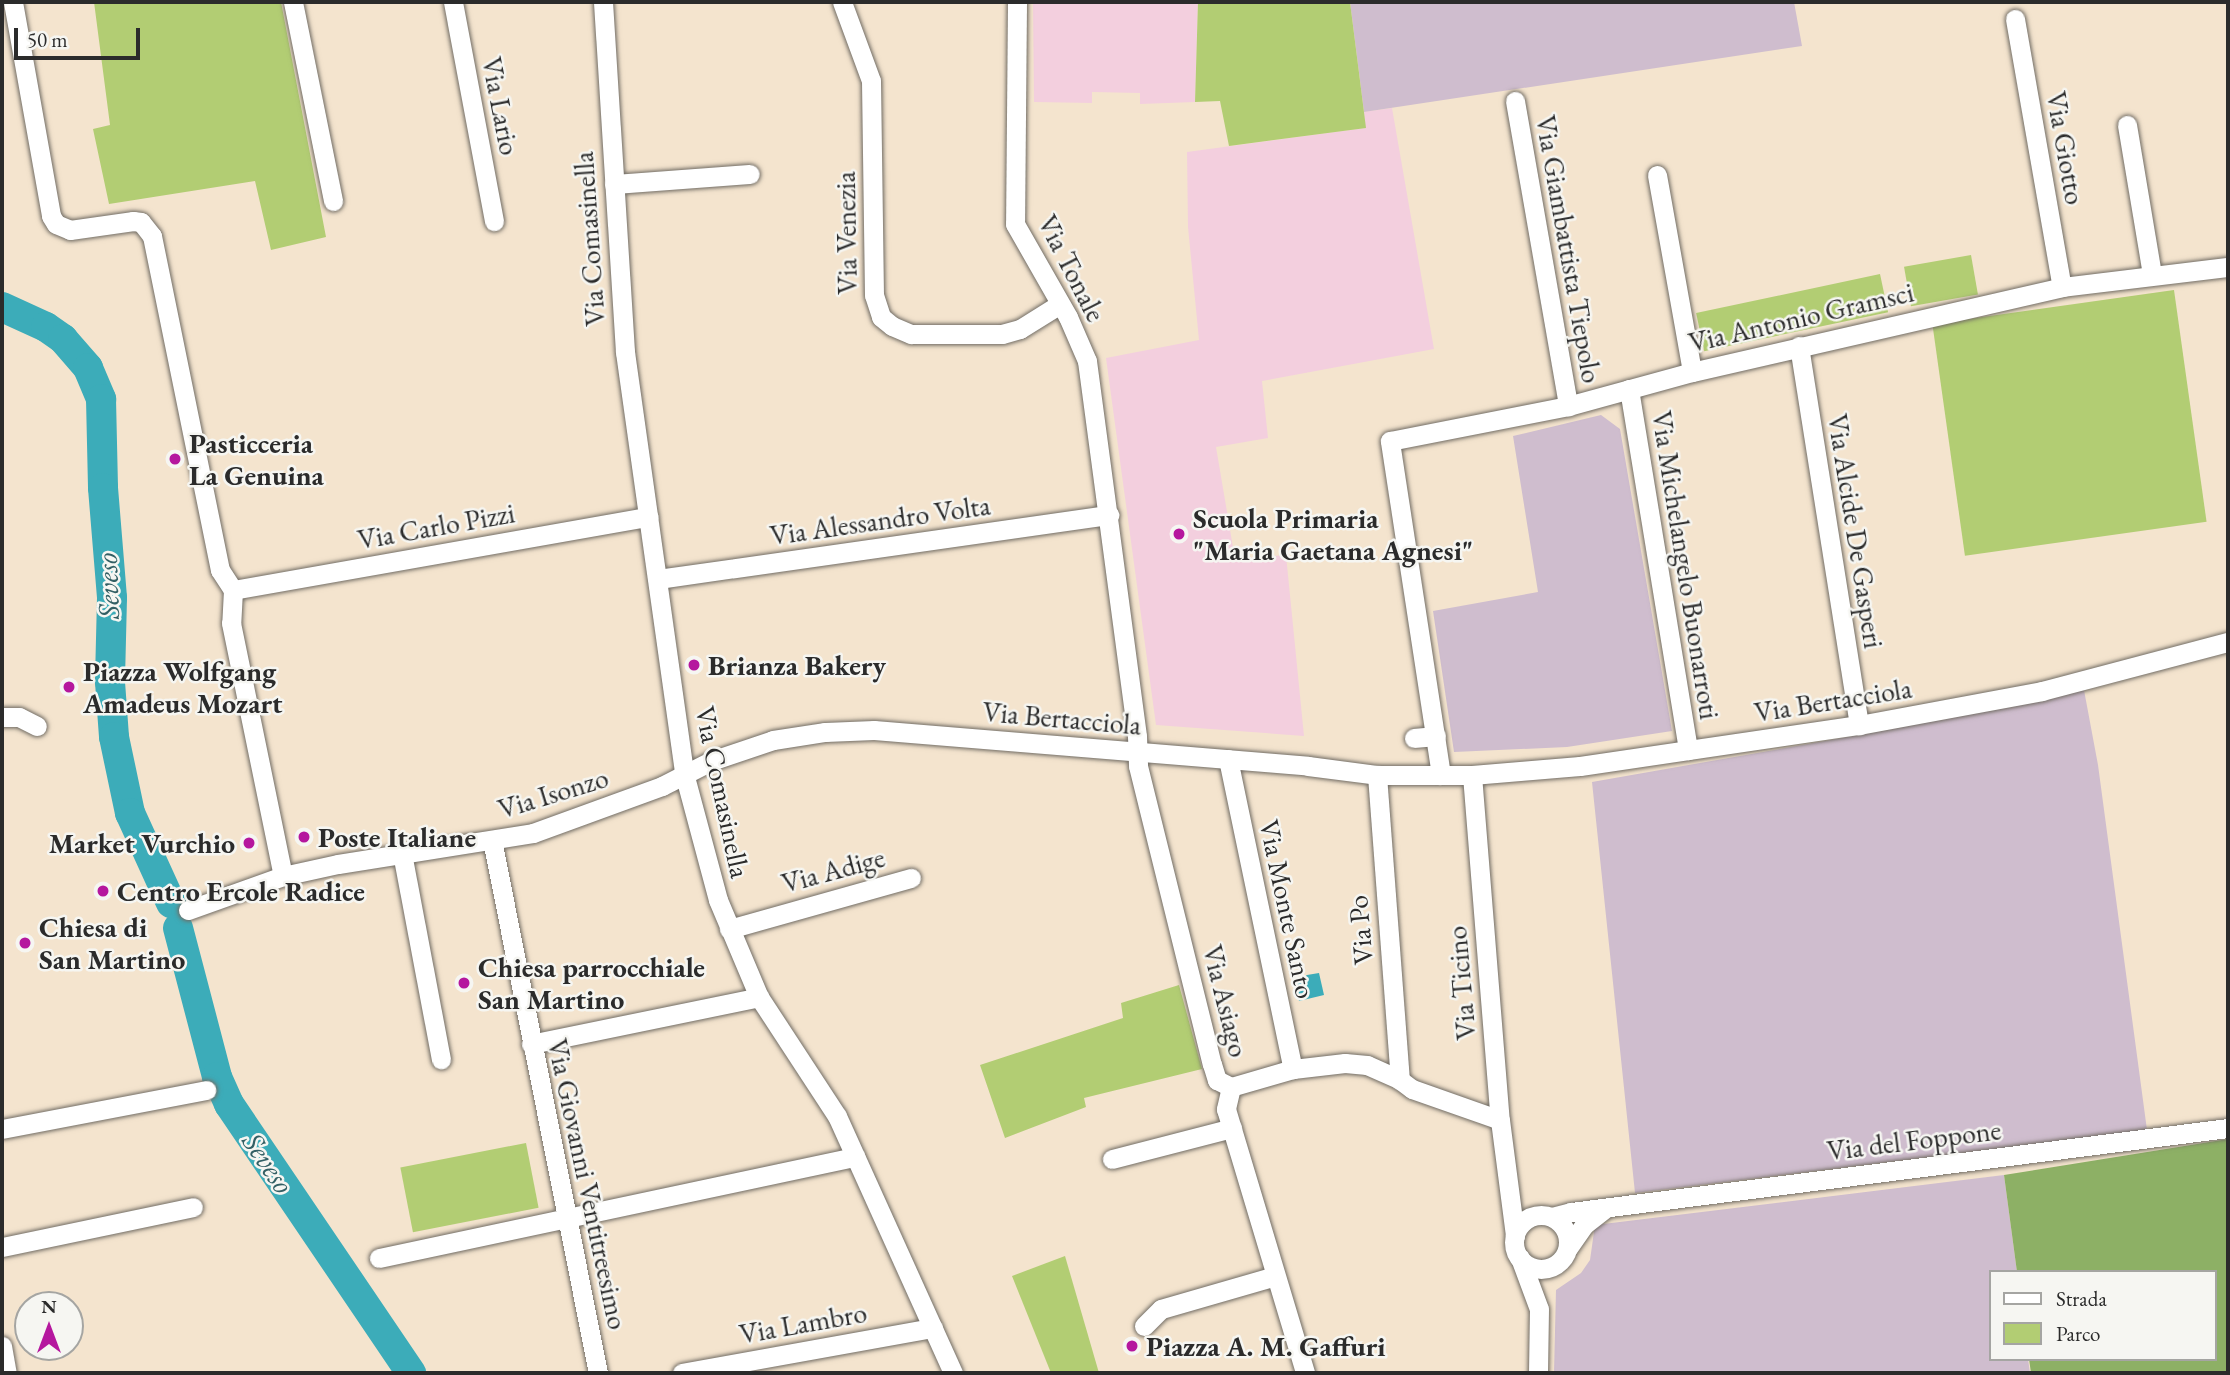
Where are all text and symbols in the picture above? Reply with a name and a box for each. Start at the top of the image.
scale bar [18,14,144,58]
text: 50 m [27,26,68,53]
street label: Via Lario [475,54,527,158]
street label: Via Giotto [2040,89,2092,207]
street label: Via Giambattista Tiepolo [1529,112,1609,386]
street label: Via Comasinella [566,151,612,327]
street label: Via Venezia [828,171,864,295]
street label: Via Tonale [1031,209,1113,327]
street label: Via Antonio Gramsci [1685,275,1917,359]
street label: Via Michelangelo Buonarroti [1645,408,1727,722]
street label: Via Alcide De Gasperi [1821,411,1891,651]
place label: Pasticceria La Genuina [189,426,324,492]
marker: Pasticceria La Genuina [167,451,183,467]
street label: Via Alessandro Volta [768,488,992,552]
street label: Via Carlo Pizzi [355,496,517,556]
place label: Scuola Primaria "Maria Gaetana Agnesi" [1193,501,1473,567]
marker: Scuola Primaria "Maria Gaetana Agnesi" [1171,526,1187,542]
water label: Seveso [89,552,127,620]
place label: Brianza Bakery [708,648,886,682]
place label: Piazza Wolfgang Amadeus Mozart [83,654,283,720]
marker: Brianza Bakery [686,657,702,673]
street label: Via Bertacciola [1752,671,1914,729]
marker: Piazza Wolfgang Amadeus Mozart [61,679,77,695]
street label: Via Bertacciola [981,694,1143,742]
street label: Via Comasinella [688,703,758,881]
street label: Via Isonzo [494,760,612,826]
street label: Via Monte Santo [1253,816,1323,1002]
place label: Poste Italiane [318,820,476,854]
place label: Market Vurchio [49,826,235,860]
marker: Poste Italiane [296,829,312,845]
marker: Market Vurchio [241,835,257,851]
street label: Via Adige [778,840,888,900]
place label: Centro Ercole Radice [117,874,365,908]
marker: Centro Ercole Radice [95,883,111,899]
street label: Via Po [1340,894,1380,966]
place label: Chiesa di San Martino [39,910,185,976]
street label: Via Ticino [1439,925,1483,1041]
marker: Chiesa di San Martino [17,935,33,951]
street label: Via Asiago [1196,941,1256,1061]
place label: Chiesa parrocchiale San Martino [478,950,705,1016]
marker: Chiesa parrocchiale San Martino [456,975,472,991]
street label: Via Giovanni Ventitreesimo [541,1036,635,1332]
street label: Via del Foppone [1825,1113,2003,1167]
water label: Seveso [234,1125,302,1201]
legend [1988,1270,2216,1361]
text: Strada [2056,1285,2107,1312]
north arrow [14,1291,84,1361]
text: N [41,1294,57,1319]
street label: Via Lambro [737,1295,869,1351]
text: Parco [2056,1320,2100,1347]
place label: Piazza A. M. Gaffuri [1146,1329,1386,1363]
marker: Piazza A. M. Gaffuri [1124,1338,1140,1354]

